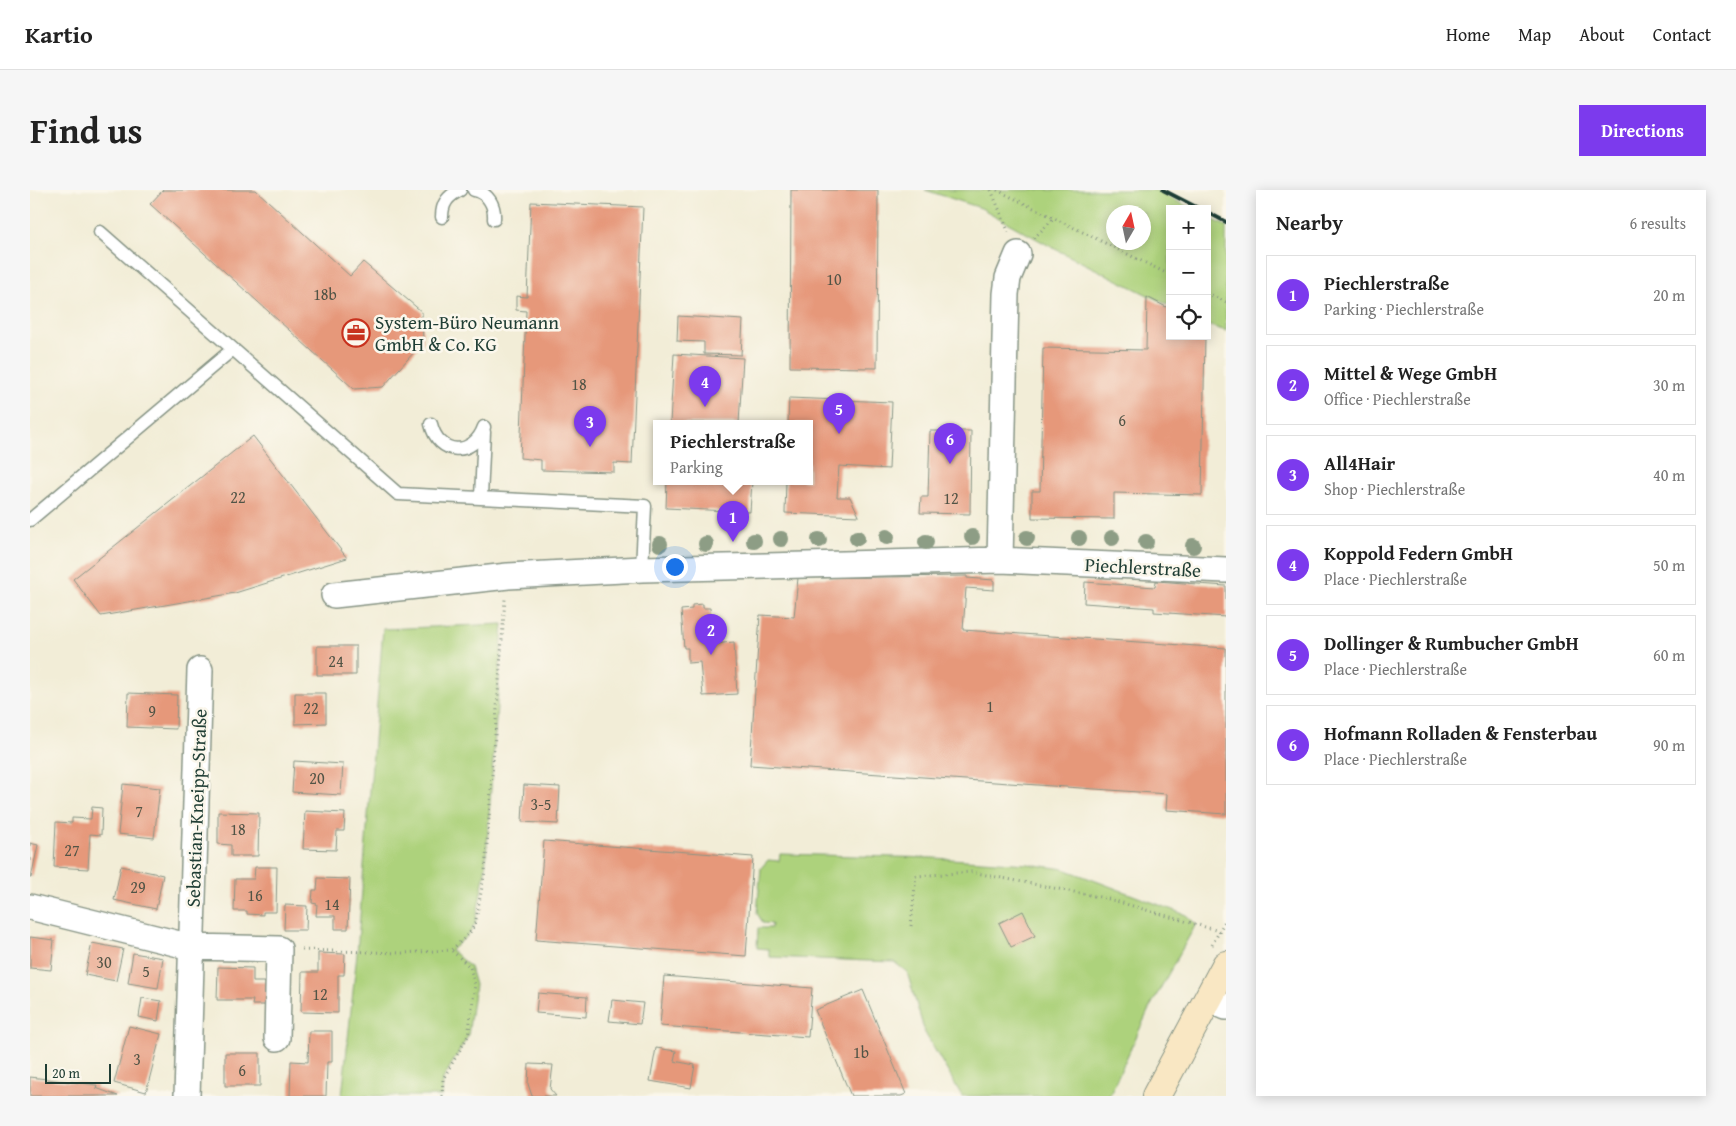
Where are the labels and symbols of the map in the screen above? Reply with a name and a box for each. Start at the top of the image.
north arrow [1106,205,1151,250]
house number: 10 [826,267,842,291]
house number: 18b [313,282,337,306]
place label: System-Büro Neumann GmbH & Co. KG [375,308,559,358]
office icon: System-Büro Neumann GmbH & Co. KG [341,318,371,348]
pin: 4 [689,366,721,407]
house number: 18 [571,372,587,396]
pin: 5 [823,393,855,434]
pin: 3 [574,406,606,447]
house number: 6 [1118,408,1126,432]
pin: 6 [934,423,966,464]
house number: 22 [230,485,246,509]
house number: 12 [943,486,959,510]
pin: 1 [717,501,749,542]
street label: Piechlerstraße [1084,550,1202,584]
your location [662,554,688,580]
pin: 2 [695,614,727,655]
house number: 24 [328,649,344,673]
house number: 1 [986,694,994,718]
house number: 22 [303,696,319,720]
house number: 9 [148,699,156,723]
street label: Sebastian-Kneipp-Straße [179,708,213,908]
house number: 20 [309,766,325,790]
house number: 3-5 [531,792,551,816]
house number: 7 [135,799,143,823]
house number: 18 [230,817,246,841]
house number: 27 [64,838,80,862]
house number: 29 [130,875,146,899]
house number: 16 [247,883,263,907]
house number: 14 [324,892,340,916]
house number: 30 [96,950,112,974]
house number: 5 [142,959,150,983]
house number: 12 [312,982,328,1006]
house number: 1b [853,1040,869,1064]
house number: 3 [133,1047,141,1071]
house number: 6 [238,1058,246,1082]
scale bar [45,1061,111,1084]

